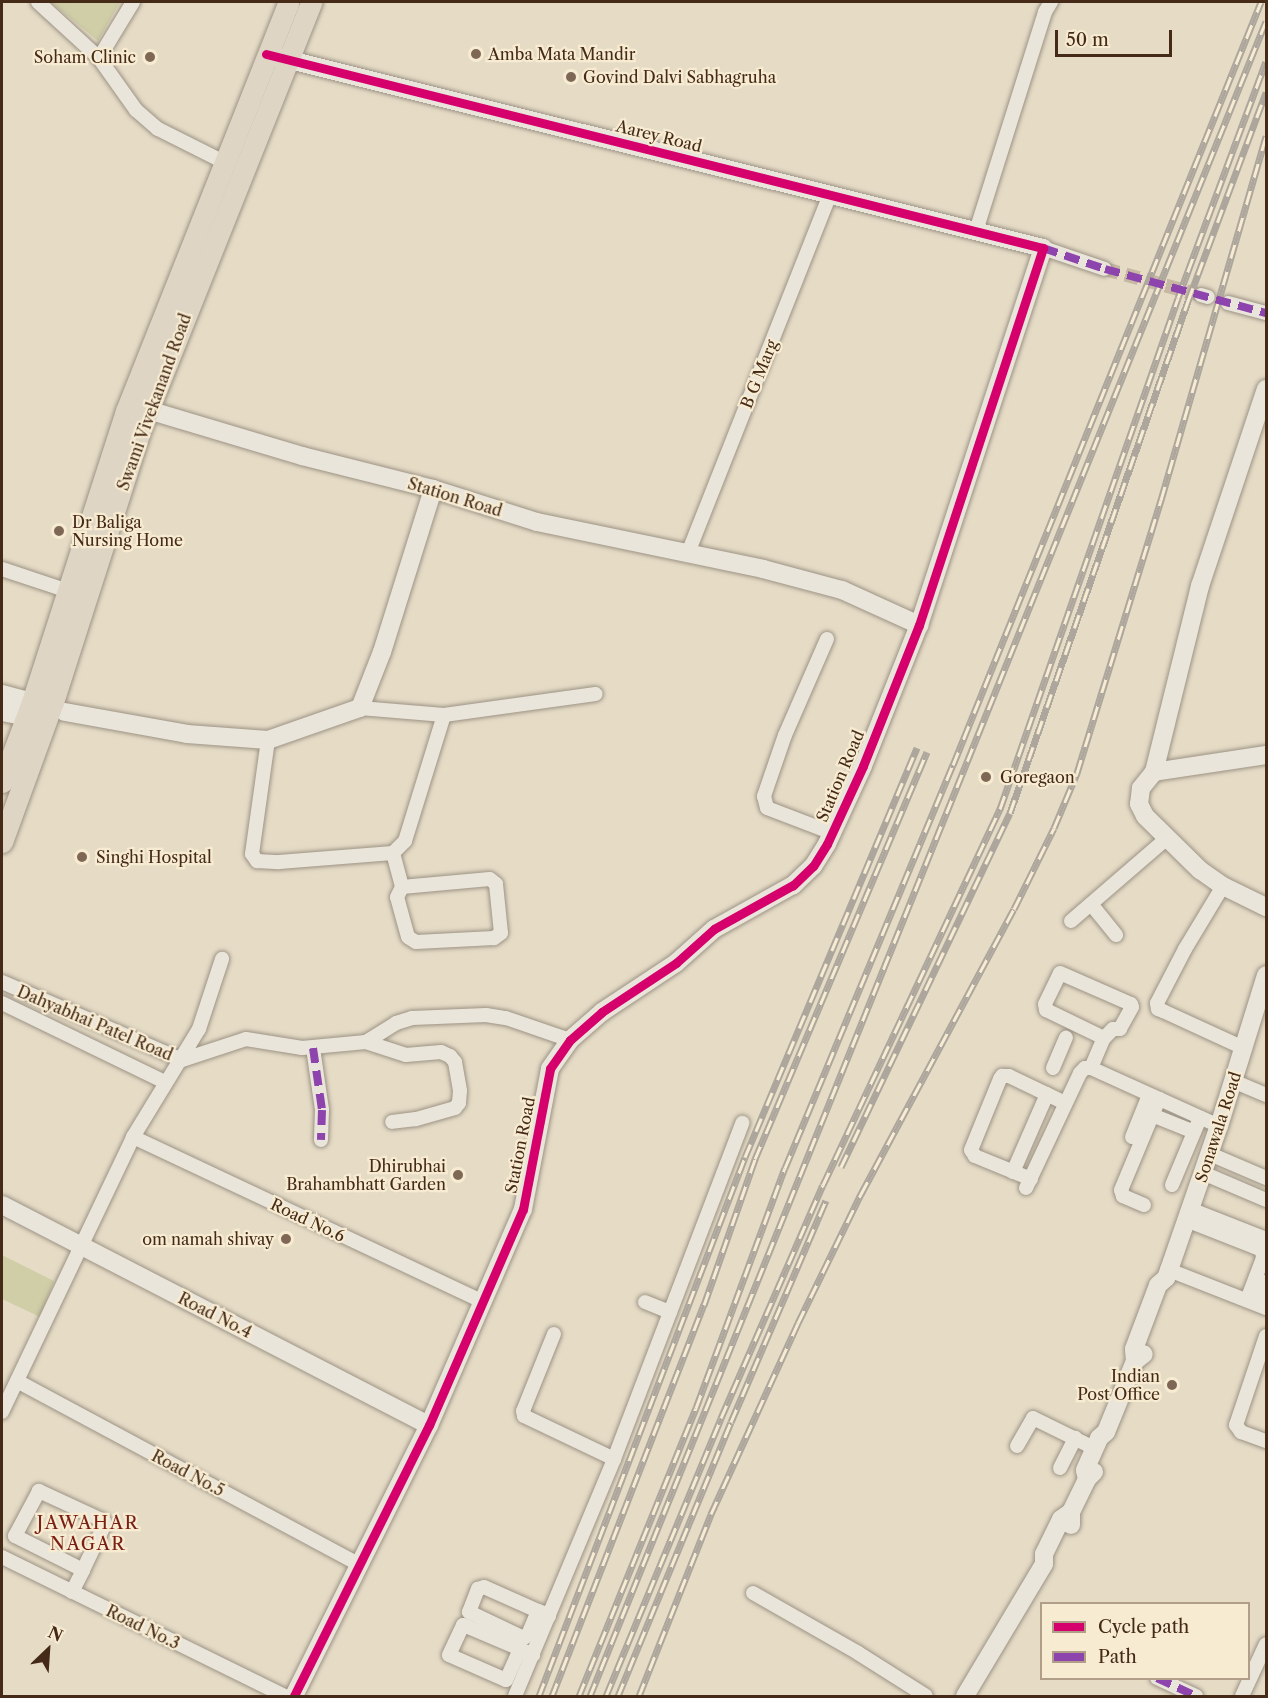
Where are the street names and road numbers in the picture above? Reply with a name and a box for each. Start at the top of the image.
street label: Aarey Road [614,116,704,156]
street label: Swami Vivekanand Road [113,311,195,493]
street label: B G Marg [737,337,781,411]
street label: Station Road [405,474,505,520]
street label: Station Road [812,727,868,825]
street label: Dahyabhai Patel Road [14,982,176,1064]
street label: Sonawala Road [1191,1069,1245,1185]
street label: Station Road [501,1095,539,1195]
street label: Road No.6 [268,1194,348,1246]
street label: Road No.4 [175,1288,255,1342]
street label: Road No.5 [148,1446,228,1500]
street label: Road No.3 [103,1601,183,1653]

